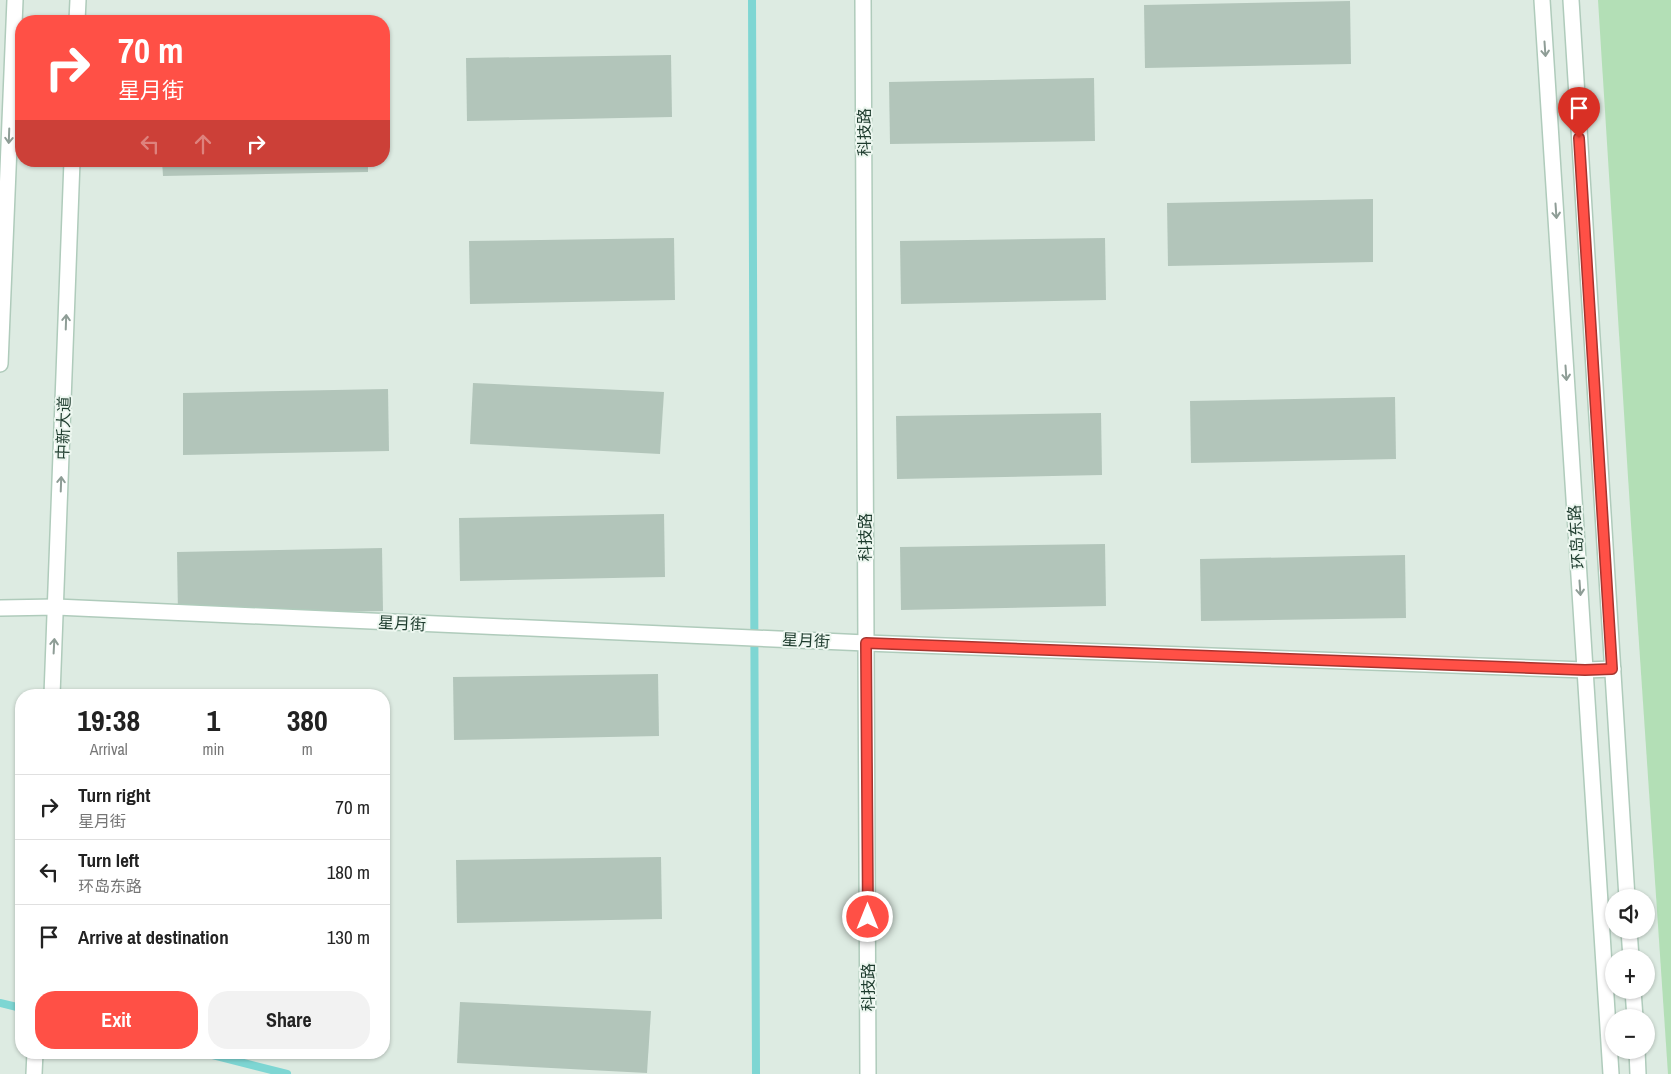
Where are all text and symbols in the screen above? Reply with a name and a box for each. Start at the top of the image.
text: 70 m [118,27,183,74]
icon: right [35,35,100,100]
one-way arrow [1541,40,1550,56]
text: 星月街 [118,75,184,105]
pin [1558,87,1600,138]
icon: arrive [1565,94,1593,122]
street label: 科技路 [853,108,875,156]
one-way arrow [5,128,14,144]
icon: left [136,130,164,158]
icon: ahead [189,130,217,158]
icon: right [242,130,270,158]
one-way arrow [1551,203,1560,219]
one-way arrow [62,314,71,330]
one-way arrow [1561,365,1570,381]
street label: 中新大道 [51,396,75,460]
one-way arrow [56,476,65,492]
street label: 环岛东路 [1563,504,1589,570]
street label: 科技路 [854,513,876,561]
one-way arrow [1575,579,1584,595]
street label: 星月街 [377,611,427,635]
street label: 星月街 [781,628,831,652]
one-way arrow [50,639,59,655]
text: 19:38 [77,700,140,740]
text: 1 [207,700,220,740]
text: 380 [287,700,328,740]
text: Arrival [90,738,128,760]
text: min [202,738,224,760]
text: m [302,738,313,760]
text: Turn right [78,782,150,808]
icon: right [35,793,63,821]
text: 70 m [335,794,370,820]
text: 星月街 [78,810,126,832]
text: Turn left [78,847,139,873]
icon: left [35,858,63,886]
text: 180 m [327,859,370,885]
text: 环岛东路 [78,875,142,897]
map controls [1605,889,1655,1059]
button: sound [1605,889,1655,939]
position arrow [841,890,893,942]
icon: arrive [35,923,63,951]
text: Arrive at destination [78,924,229,950]
text: 130 m [327,924,370,950]
button: + [1605,949,1655,999]
street label: 科技路 [857,963,879,1011]
button: Exit [35,991,198,1049]
button: Share [208,991,370,1049]
button: − [1605,1009,1655,1059]

